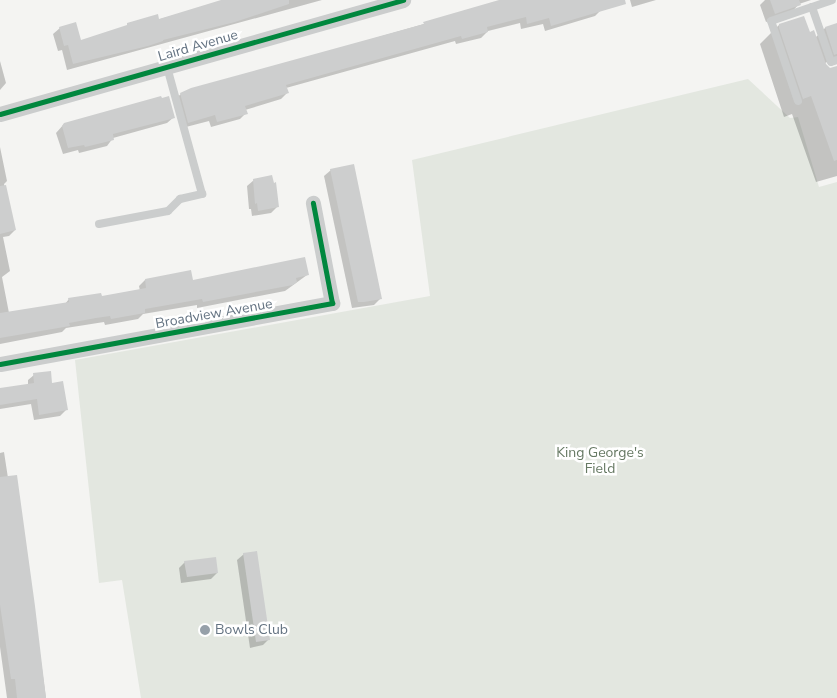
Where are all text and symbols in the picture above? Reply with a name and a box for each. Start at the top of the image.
street label: Laird Avenue [156,27,240,65]
street label: Broadview Avenue [154,295,274,333]
park label: King George's Field [556,445,644,478]
place label: Bowls Club [215,622,288,638]
marker: Bowls Club [199,624,211,636]

